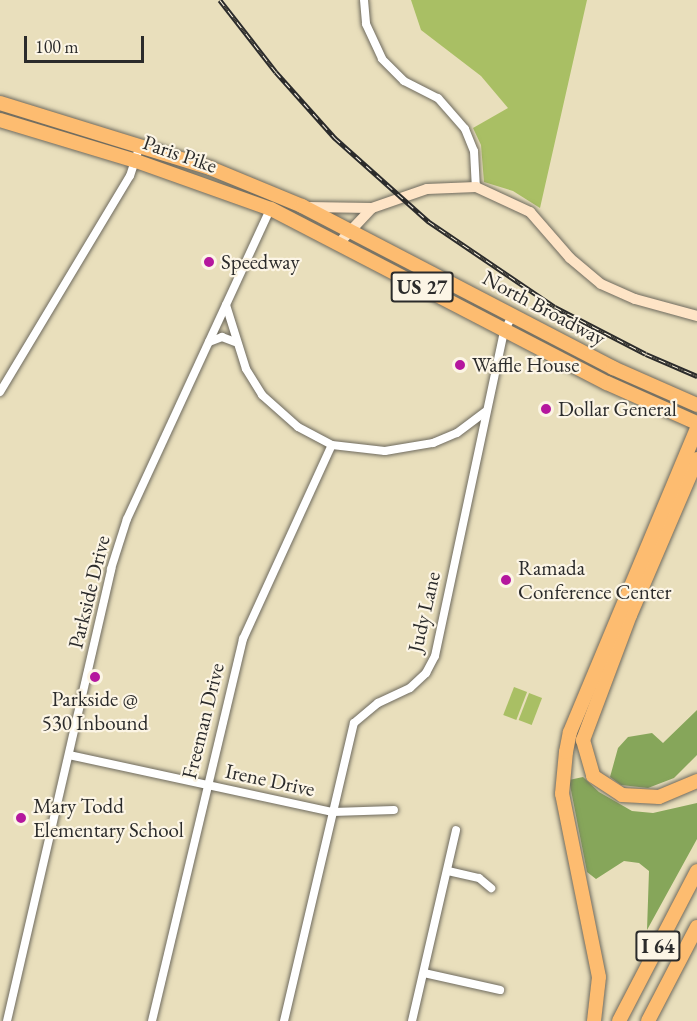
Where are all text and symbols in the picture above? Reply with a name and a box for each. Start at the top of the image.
scale bar [27,24,147,62]
text: 100 m [35,35,79,58]
street label: Paris Pike [140,130,220,178]
place label: Speedway [221,249,300,275]
marker: Speedway [202,255,216,269]
street label: North Broadway [478,265,610,351]
road number: US 27 [390,270,454,304]
place label: Waffle House [472,352,579,378]
marker: Waffle House [453,358,467,372]
place label: Dollar General [558,396,677,422]
marker: Dollar General [539,402,553,416]
street label: Parkside Drive [63,533,115,651]
place label: Ramada Conference Center [518,555,672,605]
street label: Judy Lane [402,569,446,655]
marker: Ramada Conference Center [499,573,513,587]
street label: Freeman Drive [176,660,230,782]
marker: Parkside @ 530 Inbound [88,670,102,684]
place label: Parkside @ 530 Inbound [42,686,148,736]
street label: Irene Drive [223,758,317,802]
place label: Mary Todd Elementary School [33,793,184,843]
marker: Mary Todd Elementary School [14,811,28,825]
road number: I 64 [634,929,682,963]

